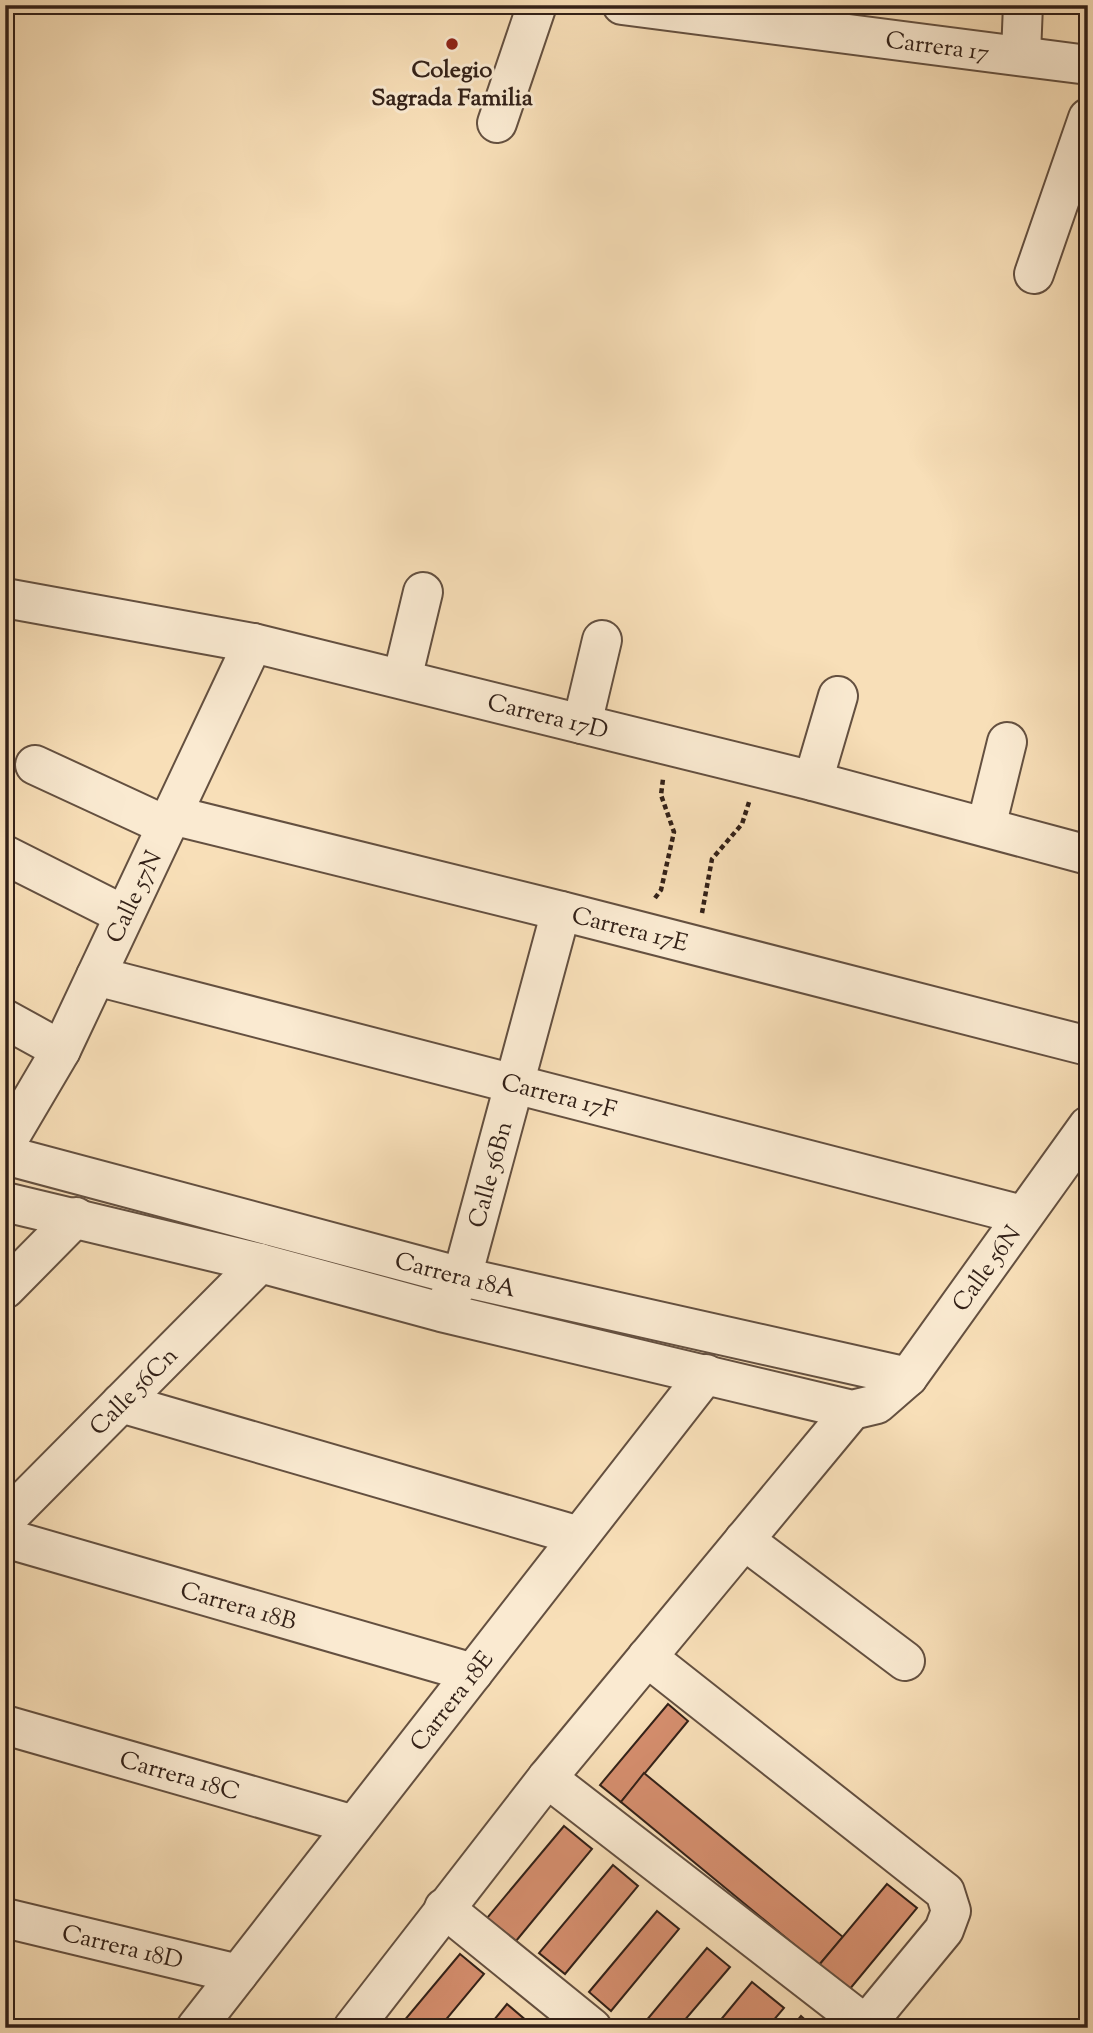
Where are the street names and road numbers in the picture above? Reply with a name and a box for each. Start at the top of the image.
street label: Carrera 17 [883,24,991,71]
street label: Carrera 17D [484,686,612,749]
street label: Calle 57N [99,846,172,949]
street label: Carrera 17E [568,899,692,962]
street label: Carrera 17F [497,1066,620,1129]
street label: Calle 56Bn [461,1118,522,1232]
street label: Calle 56N [945,1219,1030,1319]
street label: Carrera 18A [391,1245,519,1308]
street label: Calle 56Cn [83,1340,186,1444]
street label: Carrera 18B [176,1574,300,1640]
street label: Carrera 18E [403,1644,503,1759]
street label: Carrera 18C [115,1744,244,1810]
street label: Carrera 18D [58,1917,186,1979]

